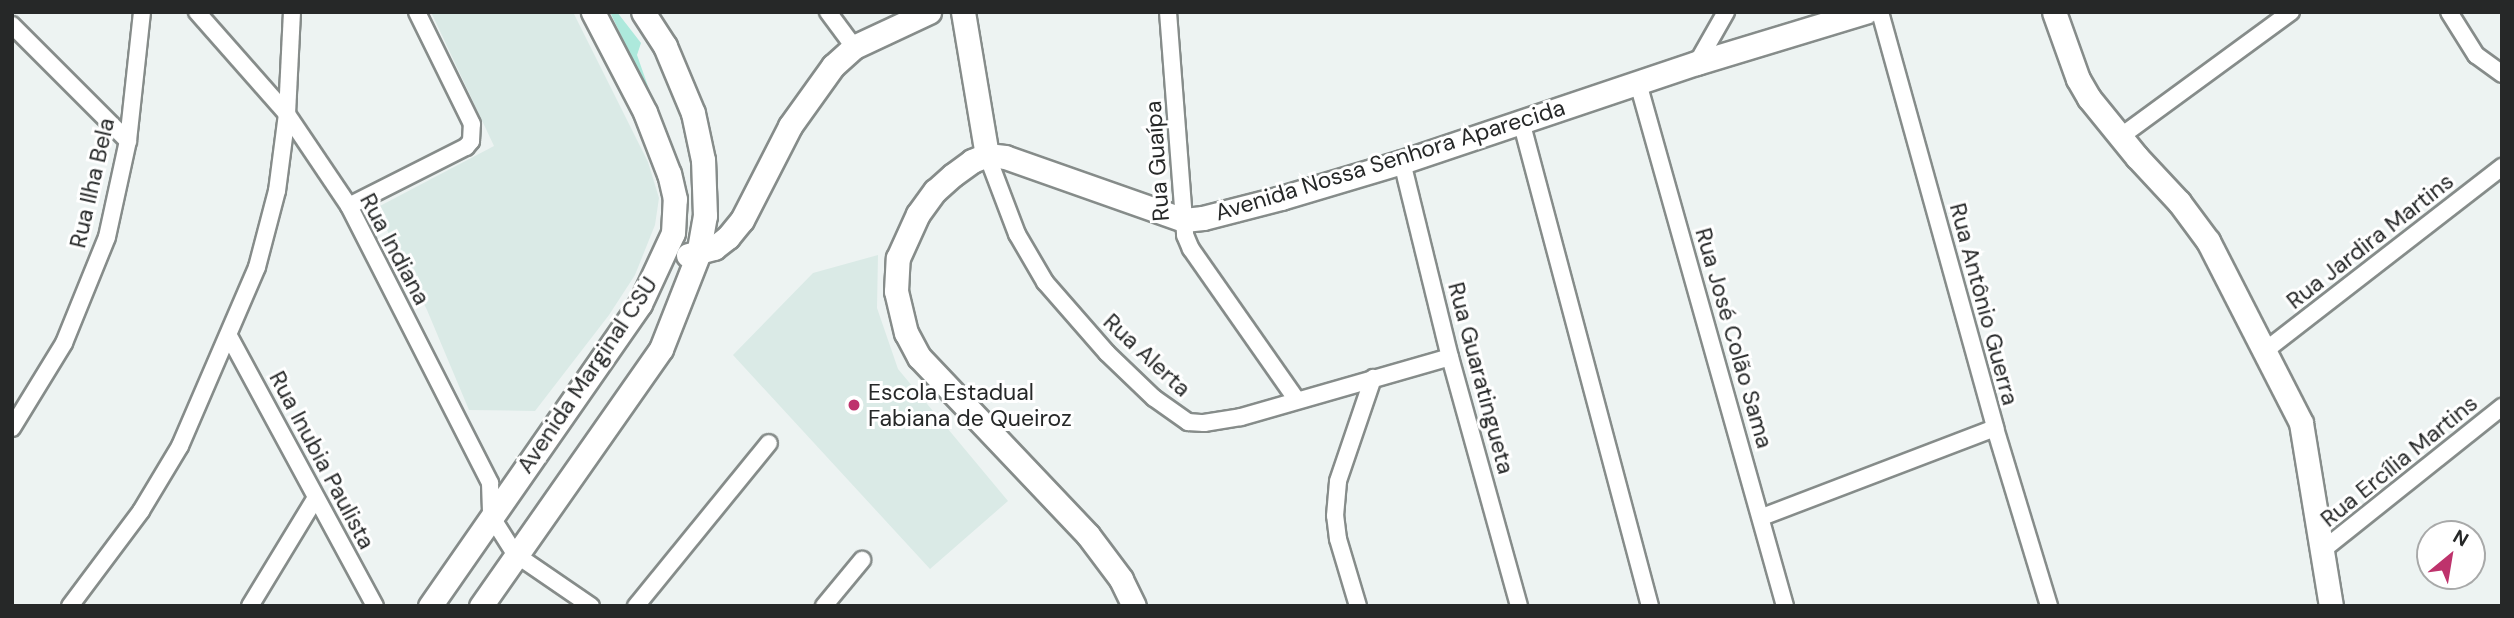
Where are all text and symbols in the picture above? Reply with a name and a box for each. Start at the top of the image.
street label: Avenida Nossa Senhora Aparecida [1212,94,1568,226]
street label: Rua Guaípa [1139,100,1175,222]
street label: Rua Ilha Bela [64,115,120,251]
street label: Rua Jardira Martins [2281,167,2459,315]
street label: Rua Indiana [354,189,436,309]
street label: Rua Antônio Guerra [1944,200,2024,408]
street label: Rua José Colão Sama [1689,225,1779,451]
street label: Avenida Marginal CSU [511,272,663,478]
street label: Rua Guaratingueta [1442,279,1520,477]
street label: Rua Alerta [1098,308,1196,402]
street label: Rua Inubia Paulista [263,366,381,554]
place label: Escola Estadual Fabiana de Queiroz [868,378,1072,432]
street label: Rua Ercília Martins [2315,389,2483,533]
marker: Escola Estadual Fabiana de Queiroz [846,397,862,413]
north arrow [2416,520,2486,590]
text: N [2448,524,2473,552]

